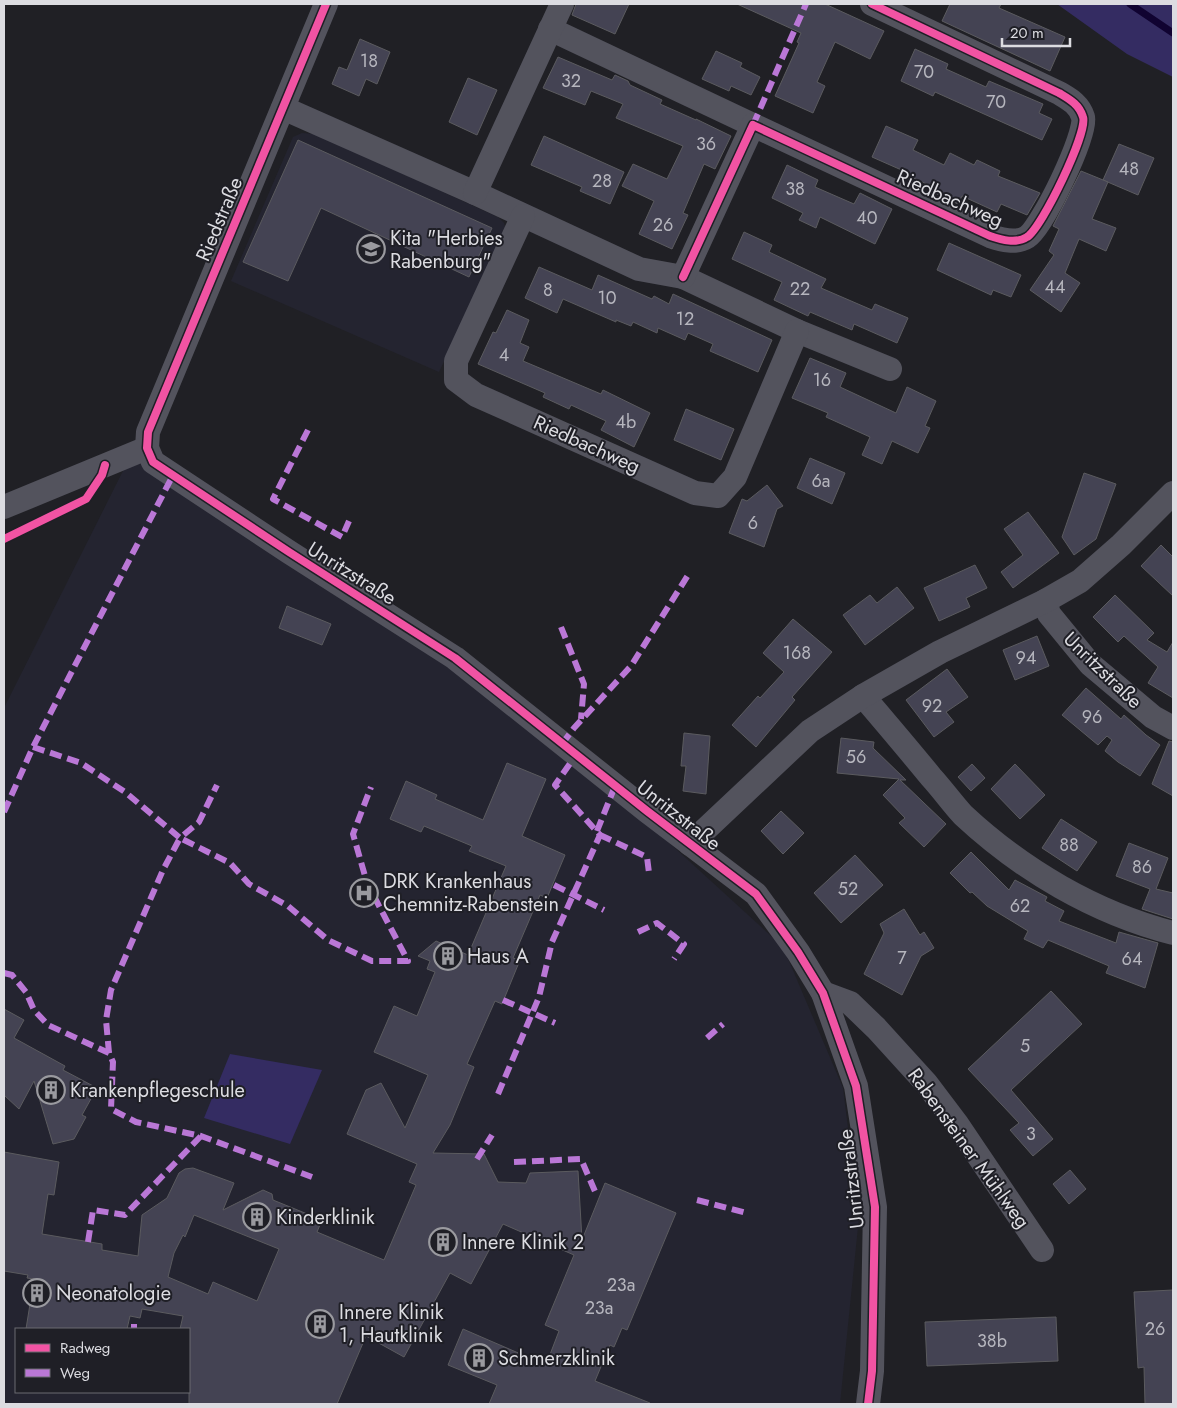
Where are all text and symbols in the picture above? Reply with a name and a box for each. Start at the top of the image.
scale bar [1002,15,1070,47]
text: 20 m [1010,22,1044,44]
house number: 18 [360,48,378,74]
house number: 70 [914,59,934,85]
house number: 32 [561,68,581,94]
house number: 70 [986,89,1006,115]
house number: 36 [696,131,716,157]
house number: 48 [1119,156,1139,182]
street label: Riedbachweg [892,162,1008,235]
house number: 28 [592,168,612,194]
street label: Riedstraße [189,173,250,266]
house number: 38 [785,176,805,202]
house number: 40 [856,205,878,231]
house number: 26 [653,212,673,238]
place label: Kita "Herbies Rabenburg" [390,224,503,276]
school or university icon: Kita "Herbies Rabenburg" [356,234,386,264]
house number: 44 [1045,274,1066,300]
house number: 22 [790,276,810,302]
house number: 8 [543,277,553,303]
house number: 10 [598,285,617,311]
house number: 12 [676,306,694,332]
house number: 4 [499,342,509,368]
house number: 16 [813,367,831,393]
street label: Riedbachweg [529,408,645,481]
house number: 4b [616,409,636,435]
house number: 6a [811,468,831,494]
house number: 6 [748,510,758,536]
street label: Unritzstraße [302,535,402,612]
street label: Unritzstraße [1057,625,1149,716]
house number: 168 [783,640,811,666]
house number: 94 [1016,645,1036,671]
house number: 92 [922,693,942,719]
house number: 96 [1082,704,1102,730]
house number: 56 [846,744,866,770]
street label: Unritzstraße [630,773,727,858]
house number: 88 [1059,832,1079,858]
house number: 86 [1132,854,1152,880]
place label: DRK Krankenhaus Chemnitz-Rabenstein [383,867,559,919]
house number: 52 [838,876,858,902]
hospital icon: DRK Krankenhaus Chemnitz-Rabenstein [349,878,379,908]
house number: 62 [1010,893,1030,919]
building icon: Haus A [433,941,463,971]
place label: Haus A [467,942,529,971]
house number: 7 [897,945,907,971]
house number: 64 [1122,946,1142,972]
house number: 5 [1020,1033,1030,1059]
street label: Rabensteiner Mühlweg [900,1062,1037,1234]
building icon: Krankenpflegeschule [36,1075,66,1105]
place label: Krankenpflegeschule [70,1076,245,1105]
house number: 3 [1026,1121,1036,1147]
street label: Unritzstraße [831,1128,872,1230]
building icon: Kinderklinik [242,1202,272,1232]
place label: Kinderklinik [276,1203,375,1232]
building icon: Innere Klinik 2 [428,1227,458,1257]
place label: Innere Klinik 2 [462,1228,584,1257]
house number: 23a [607,1272,635,1298]
building icon: Neonatologie [22,1278,52,1308]
place label: Neonatologie [56,1279,171,1308]
house number: 23a [585,1295,613,1321]
place label: Innere Klinik 1, Hautklinik [339,1298,444,1350]
building icon: Innere Klinik 1, Hautklinik [305,1309,335,1339]
house number: 26 [1145,1316,1165,1342]
legend [15,1328,190,1393]
house number: 38b [977,1328,1007,1354]
text: Radweg [60,1337,110,1359]
building icon: Schmerzklinik [464,1343,494,1373]
place label: Schmerzklinik [498,1344,615,1373]
text: Weg [60,1362,90,1384]

